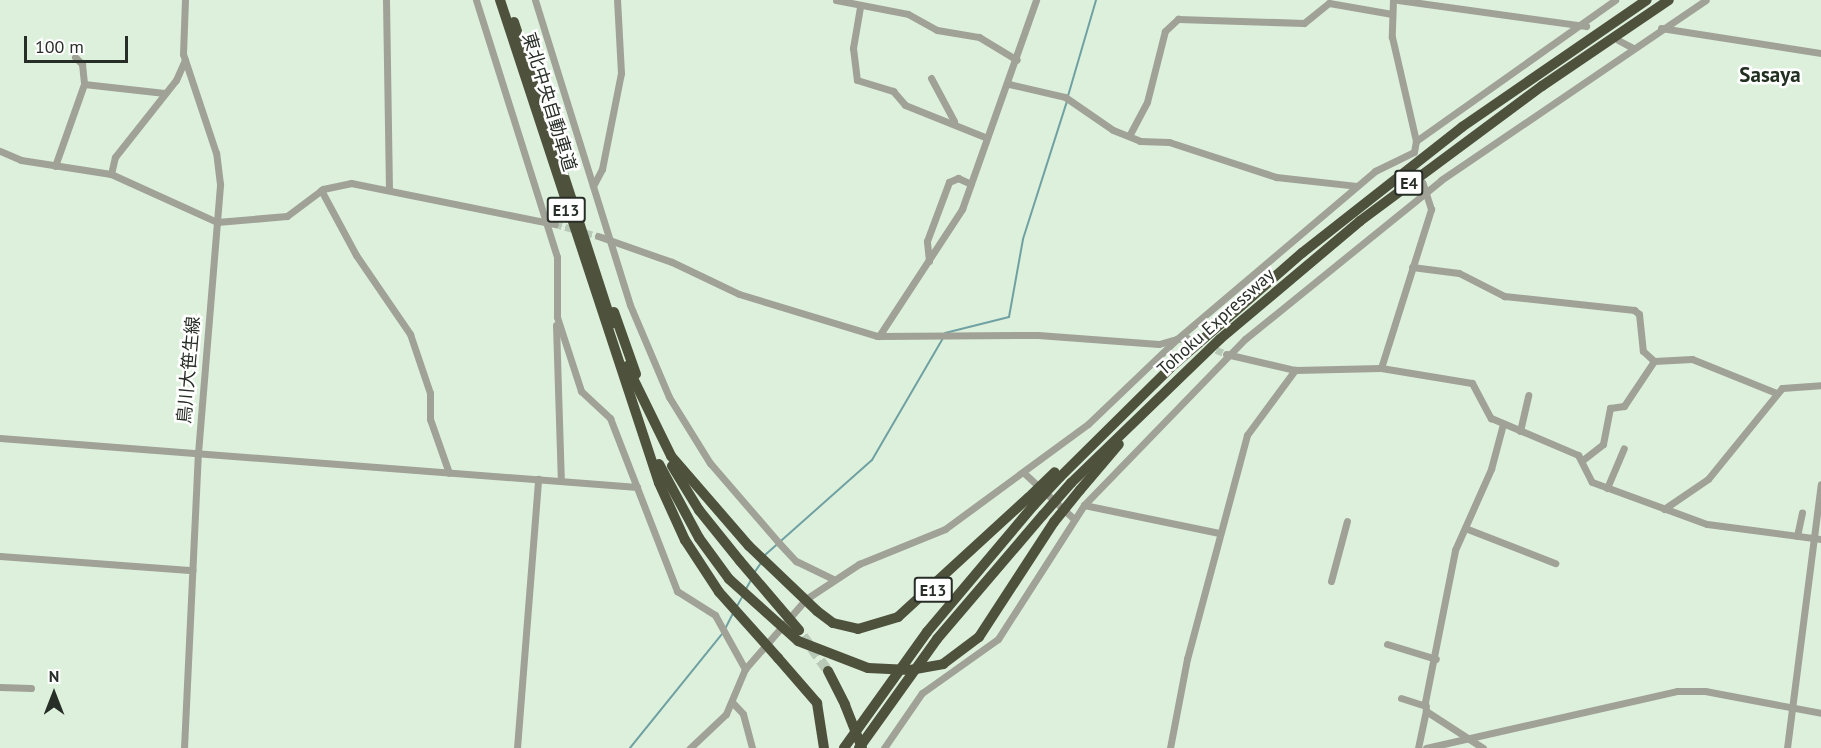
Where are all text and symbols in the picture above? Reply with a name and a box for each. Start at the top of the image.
scale bar [27,24,130,62]
street label: 東北中央自動車道 [518,30,580,174]
text: 100 m [35,35,84,58]
district label: Sasaya [1739,62,1801,88]
road number: E4 [1394,170,1424,196]
road number: E13 [546,197,586,223]
street label: Tohoku Expressway [1153,264,1279,380]
street label: 鳥川大笹生線 [174,315,204,425]
road number: E13 [914,577,952,603]
north arrow [24,664,84,724]
text: N [49,666,59,686]

